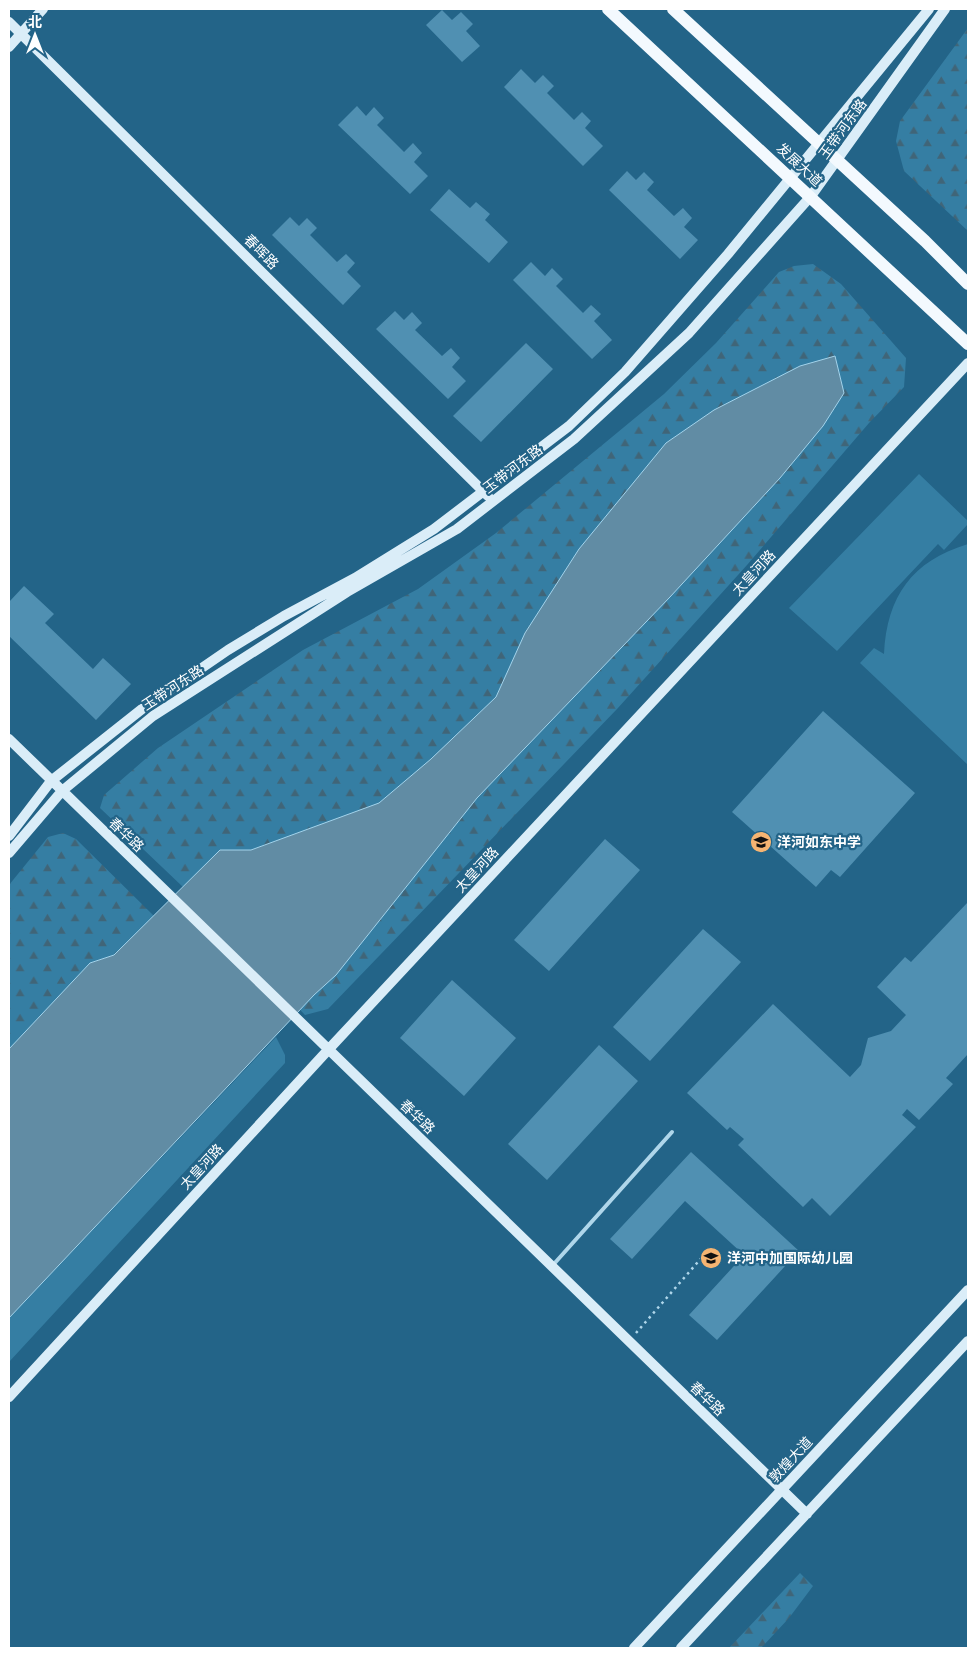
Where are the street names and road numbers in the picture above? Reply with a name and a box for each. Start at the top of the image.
street label: 玉带河东路 [816,96,870,162]
street label: 发展大道 [773,140,825,190]
street label: 春晖路 [240,231,282,273]
street label: 玉带河东路 [480,441,546,497]
street label: 太皇河路 [729,547,779,599]
street label: 玉带河东路 [139,662,207,714]
street label: 春华路 [105,814,147,856]
street label: 太皇河路 [452,844,502,896]
street label: 春华路 [396,1096,438,1138]
street label: 太皇河路 [177,1141,227,1193]
street label: 春华路 [686,1378,728,1420]
street label: 敦煌大道 [766,1434,816,1486]

